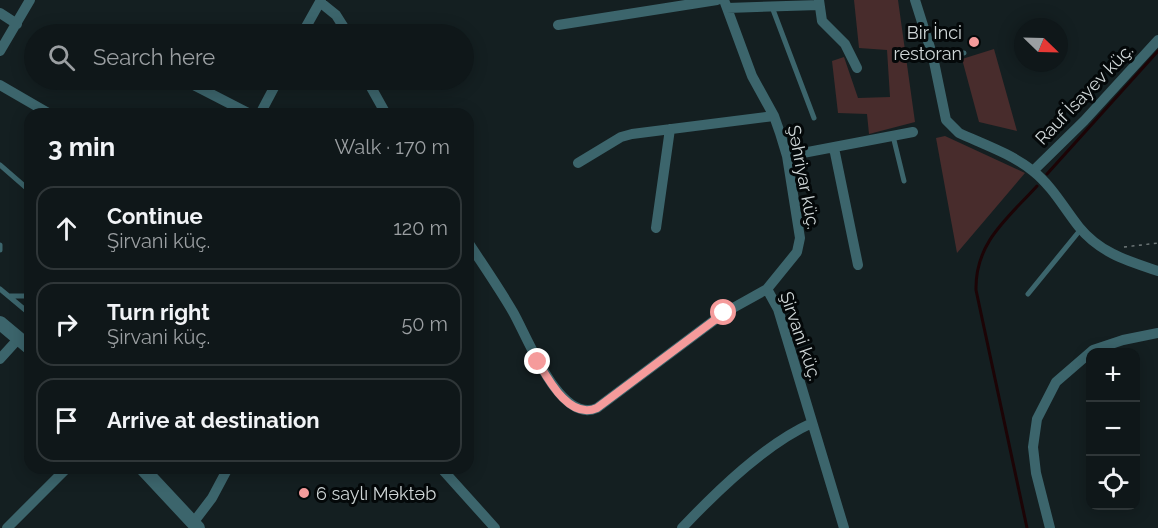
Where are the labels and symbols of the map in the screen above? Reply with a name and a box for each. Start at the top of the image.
north arrow [1014,18,1068,72]
place label: Bir İnci restoran [894,22,962,64]
marker: Bir İnci restoran [967,35,981,49]
street label: Rauf İsayev küç. [1031,39,1137,149]
street label: Şəhriyar küç. [784,123,824,231]
street label: Şirvani küç. [776,289,826,383]
route start [710,299,736,325]
route end [524,348,550,374]
place label: 6 saylı Məktəb [316,483,436,504]
marker: 6 saylı Məktəb [297,486,311,500]

